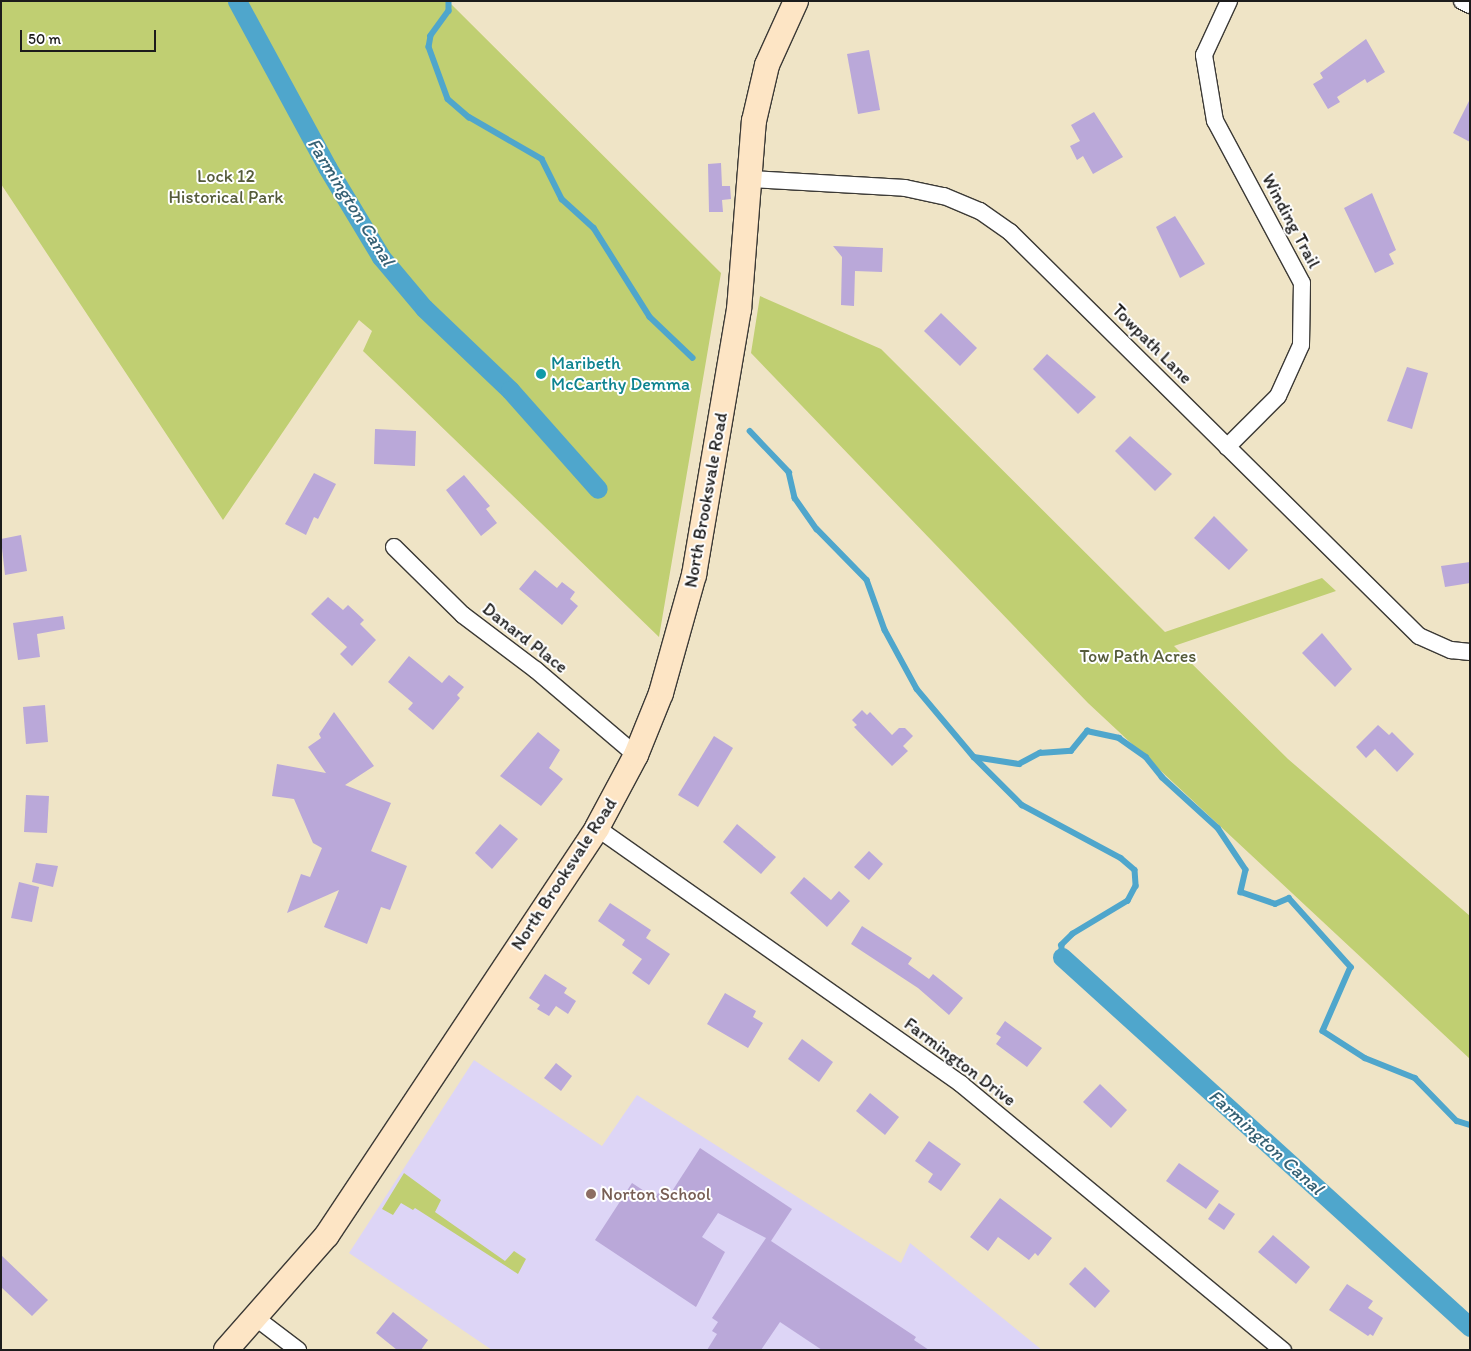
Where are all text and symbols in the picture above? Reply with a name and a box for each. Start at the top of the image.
scale bar [22,20,159,52]
text: 50 m [28,30,61,48]
water label: Farmington Canal [302,134,400,270]
park label: Lock 12 Historical Park [168,166,284,208]
street label: Winding Trail [1257,170,1325,272]
street label: Towpath Lane [1107,299,1197,389]
place label: Maribeth McCarthy Demma [551,353,689,396]
marker: Maribeth McCarthy Demma [535,368,547,380]
street label: North Brooksvale Road [680,411,732,589]
street label: Danard Place [478,598,572,678]
park label: Tow Path Acres [1080,645,1196,667]
street label: North Brooksvale Road [507,794,621,954]
street label: Farmington Drive [900,1013,1020,1111]
water label: Farmington Canal [1204,1084,1328,1200]
place label: Norton School [601,1183,711,1205]
marker: Norton School [585,1188,597,1200]

